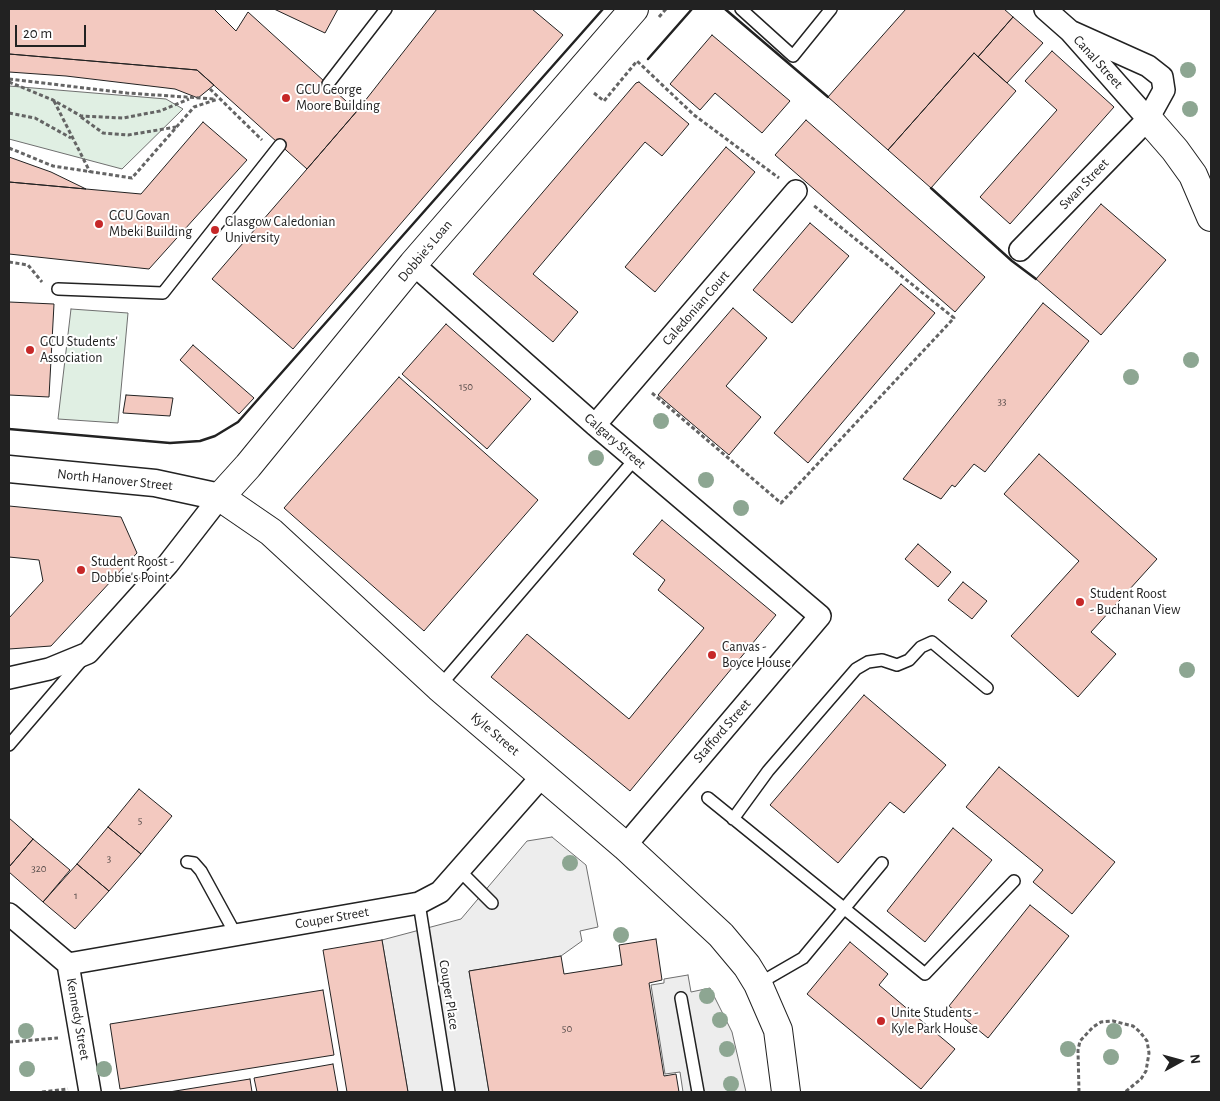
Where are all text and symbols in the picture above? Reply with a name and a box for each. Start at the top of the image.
scale bar [18,15,89,47]
text: 20 m [23,26,52,41]
street label: Canal Street [1070,32,1126,92]
place label: GCU George Moore Building [296,82,380,114]
marker: GCU George Moore Building [280,92,292,104]
street label: Swan Street [1056,155,1112,213]
place label: GCU Govan Mbeki Building [109,208,192,240]
place label: Glasgow Caledonian University [225,214,335,246]
street label: Dobbie's Loan [394,217,456,285]
marker: GCU Govan Mbeki Building [93,218,105,230]
marker: Glasgow Caledonian University [209,224,221,236]
street label: Caledonian Court [659,267,733,349]
place label: GCU Students' Association [40,334,118,367]
marker: GCU Students' Association [24,344,36,356]
house number: 150 [459,380,473,394]
house number: 33 [997,395,1007,409]
street label: Calgary Street [581,410,649,472]
street label: North Hanover Street [56,466,174,494]
place label: Student Roost - Dobbie's Point [91,554,174,586]
marker: Student Roost - Dobbie's Point [75,564,87,576]
place label: Student Roost - Buchanan View [1090,586,1181,618]
marker: Student Roost - Buchanan View [1074,596,1086,608]
place label: Canvas - Boyce House [722,639,791,672]
marker: Canvas - Boyce House [706,649,718,661]
street label: Stafford Street [690,696,754,766]
street label: Kyle Street [467,709,523,759]
house number: 5 [138,814,142,828]
house number: 3 [107,852,111,866]
house number: 320 [31,862,47,876]
house number: 1 [74,889,78,903]
street label: Couper Street [294,903,370,933]
street label: Couper Place [435,959,463,1031]
street label: Kennedy Street [63,977,93,1061]
place label: Unite Students - Kyle Park House [891,1005,979,1038]
marker: Unite Students - Kyle Park House [875,1015,887,1027]
house number: 50 [562,1022,572,1036]
north arrow [1155,1036,1205,1086]
text: N [1187,1053,1202,1065]

